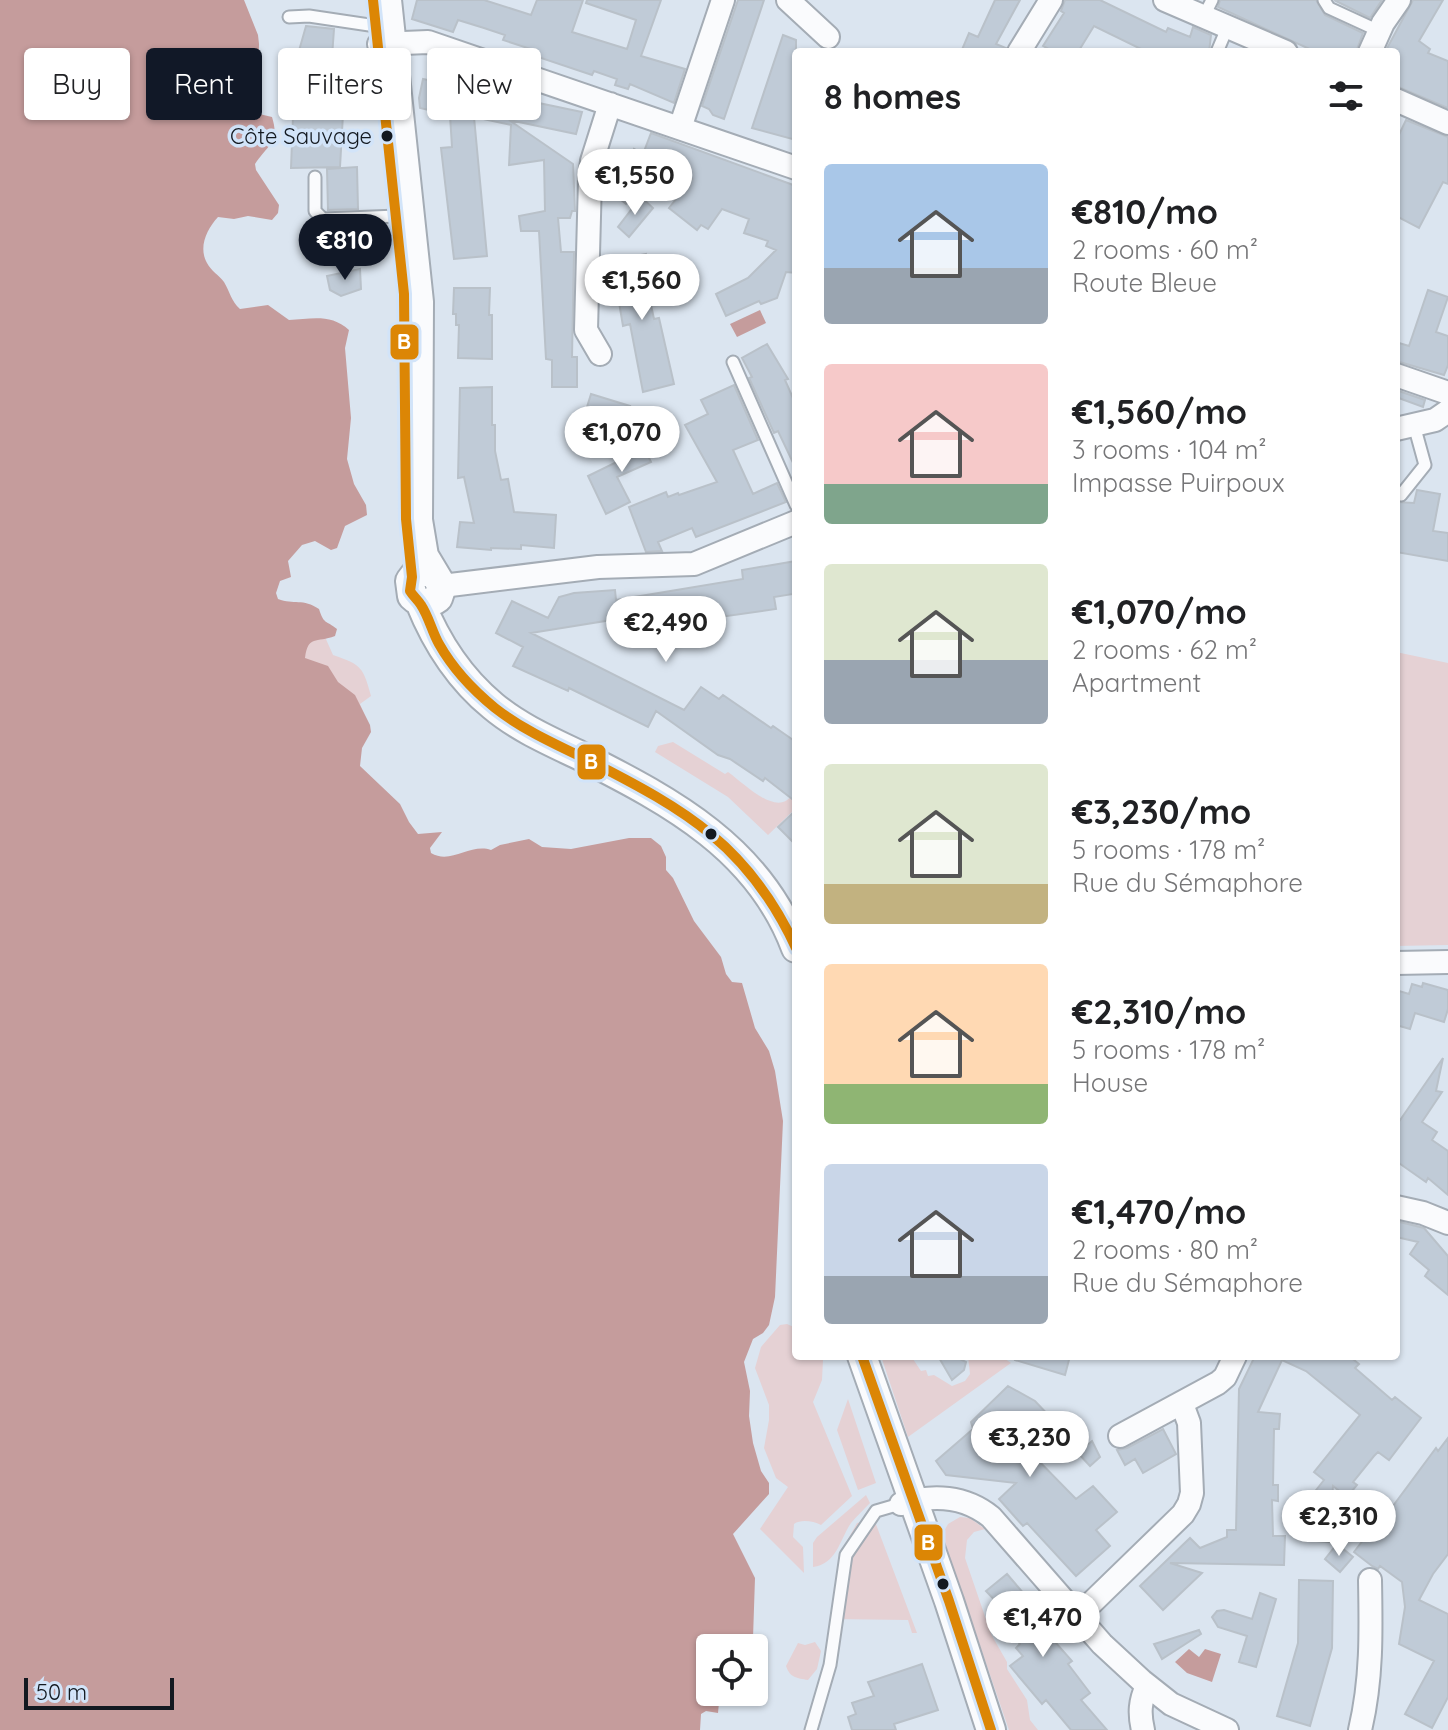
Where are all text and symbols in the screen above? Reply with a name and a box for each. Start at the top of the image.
chip: Buy [24,48,130,120]
chip: Rent [146,48,262,120]
chip: Filters [278,48,411,120]
chip: New [427,48,541,120]
icon: filters [1324,74,1368,118]
text: 8 homes [824,75,961,118]
place label: Côte Sauvage [230,122,372,150]
marker: Côte Sauvage [379,128,395,144]
pin: €1,550 [570,149,700,217]
text: €1,550 [595,158,675,191]
text: €810/mo [1072,190,1218,233]
icon: home [888,196,984,292]
pin: €810 [298,214,392,282]
text: €810 [317,223,373,256]
text: 2 rooms · 60 m² [1072,233,1258,266]
pin: €1,560 [577,254,707,322]
text: €1,560 [603,263,681,296]
text: Route Bleue [1072,266,1217,299]
line badge: B [389,323,420,361]
text: B [397,327,411,355]
text: €1,560/mo [1072,390,1247,433]
icon: home [888,396,984,492]
pin: €1,070 [557,406,687,474]
text: €1,070 [583,415,661,448]
text: 3 rooms · 104 m² [1072,433,1267,466]
text: Impasse Puirpoux [1072,466,1284,499]
text: €1,070/mo [1072,590,1247,633]
pin: €2,490 [601,596,731,664]
icon: home [888,596,984,692]
text: €2,490 [624,605,708,638]
text: 2 rooms · 62 m² [1072,633,1257,666]
text: Apartment [1072,666,1201,699]
line badge: B [576,743,607,781]
text: B [584,747,598,775]
text: €3,230/mo [1072,790,1251,833]
icon: home [888,796,984,892]
unlabelled marker [703,826,719,842]
text: 5 rooms · 178 m² [1072,833,1265,866]
text: Rue du Sémaphore [1072,866,1303,899]
text: €2,310/mo [1072,990,1246,1033]
icon: home [888,996,984,1092]
text: 5 rooms · 178 m² [1072,1033,1265,1066]
text: House [1072,1066,1148,1099]
text: €1,470/mo [1072,1190,1246,1233]
icon: home [888,1196,984,1292]
text: 2 rooms · 80 m² [1072,1233,1258,1266]
text: Rue du Sémaphore [1072,1266,1303,1299]
pin: €3,230 [965,1411,1095,1479]
text: €3,230 [989,1420,1071,1453]
pin: €2,310 [1274,1490,1404,1558]
text: €2,310 [1300,1499,1378,1532]
line badge: B [913,1523,944,1562]
text: B [921,1528,935,1556]
unlabelled marker [935,1576,951,1592]
pin: €1,470 [978,1591,1108,1659]
text: €1,470 [1004,1600,1082,1633]
map controls [696,1634,768,1706]
button: locate [696,1634,768,1706]
scale bar [24,1674,174,1710]
text: 50 m [36,1678,87,1706]

